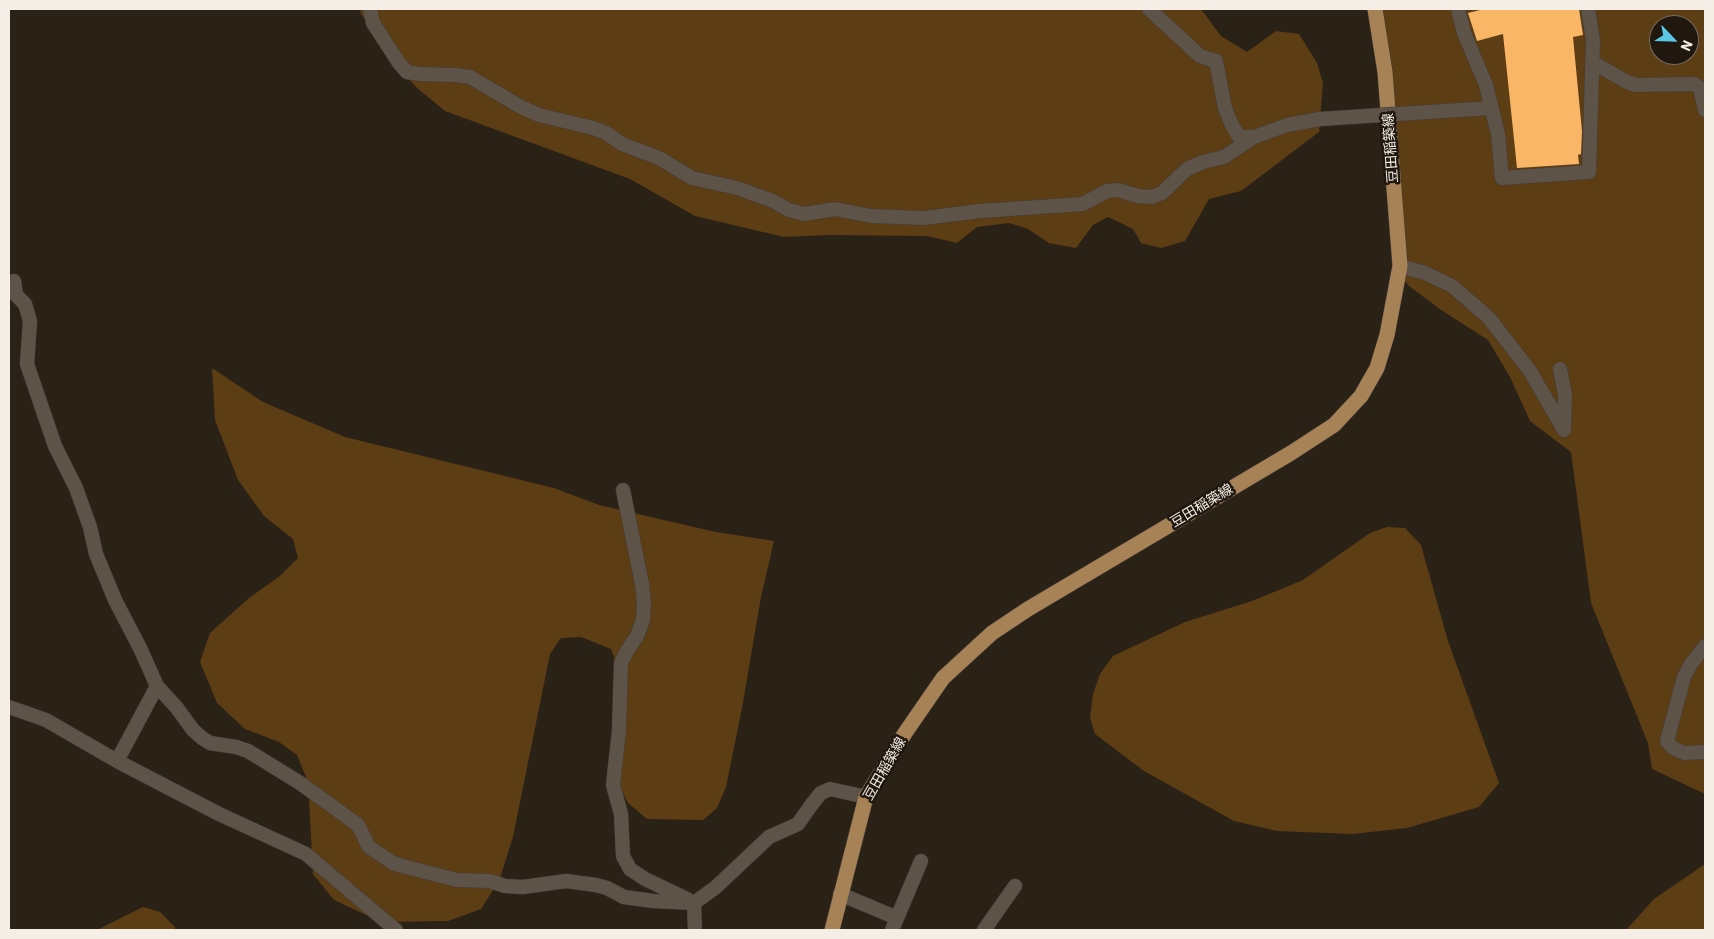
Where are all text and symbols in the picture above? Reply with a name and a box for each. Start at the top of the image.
north arrow [1649,15,1699,65]
text: N [1677,37,1697,54]
street label: 豆田稲築線 [1380,112,1402,184]
street label: 豆田稲築線 [1168,481,1236,531]
street label: 豆田稲築線 [860,734,910,804]

